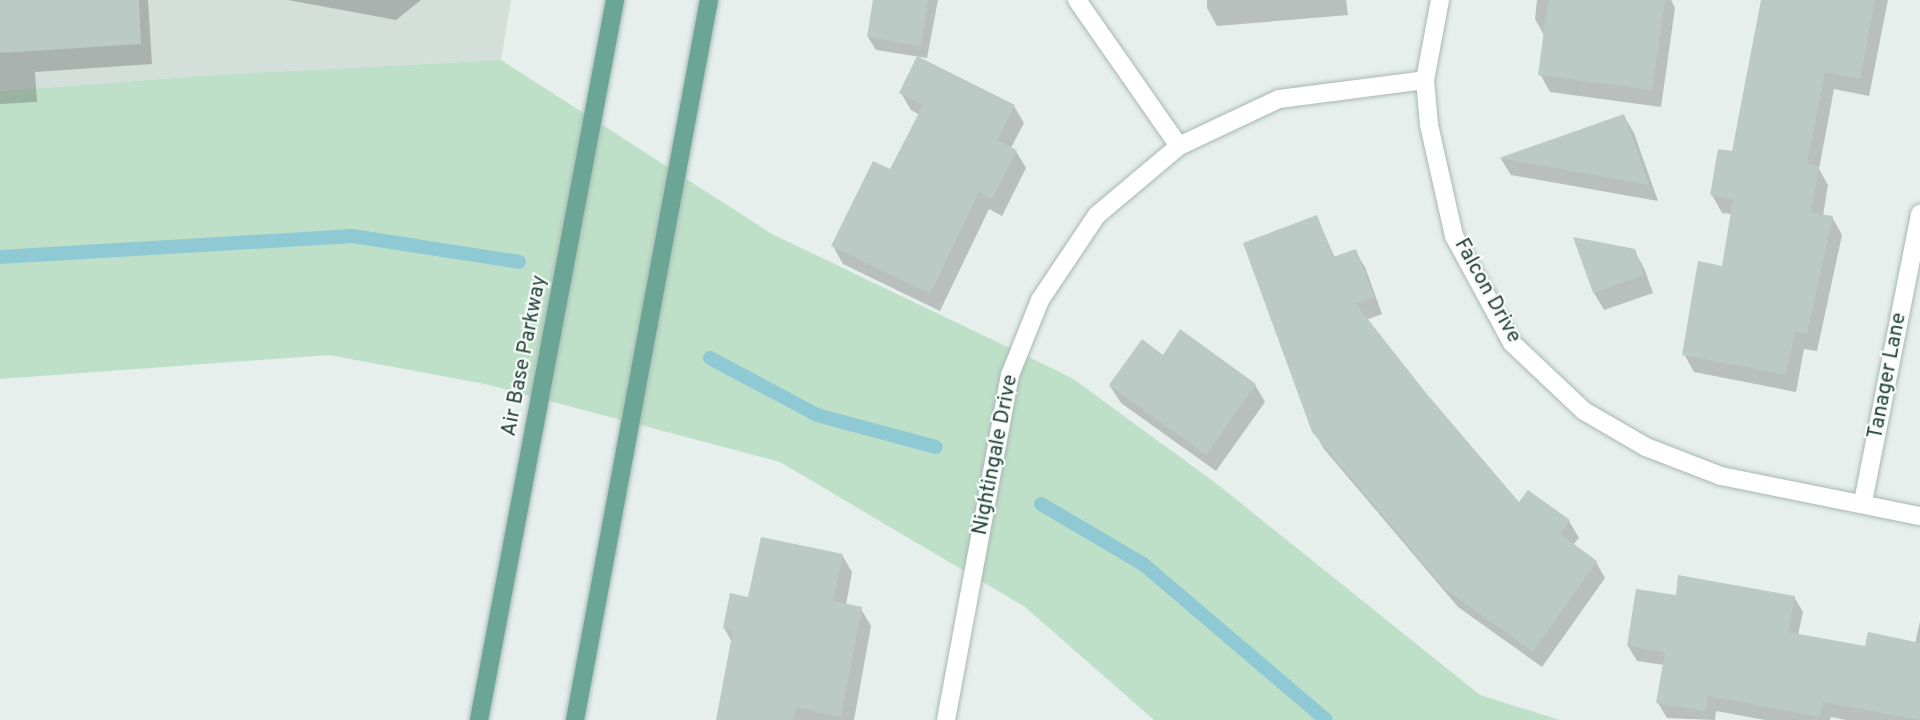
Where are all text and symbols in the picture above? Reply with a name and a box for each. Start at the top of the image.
street label: Falcon Drive [1448,234,1526,348]
street label: Air Base Parkway [497,273,553,439]
street label: Tanager Lane [1863,311,1913,441]
street label: Nightingale Drive [968,373,1024,537]

